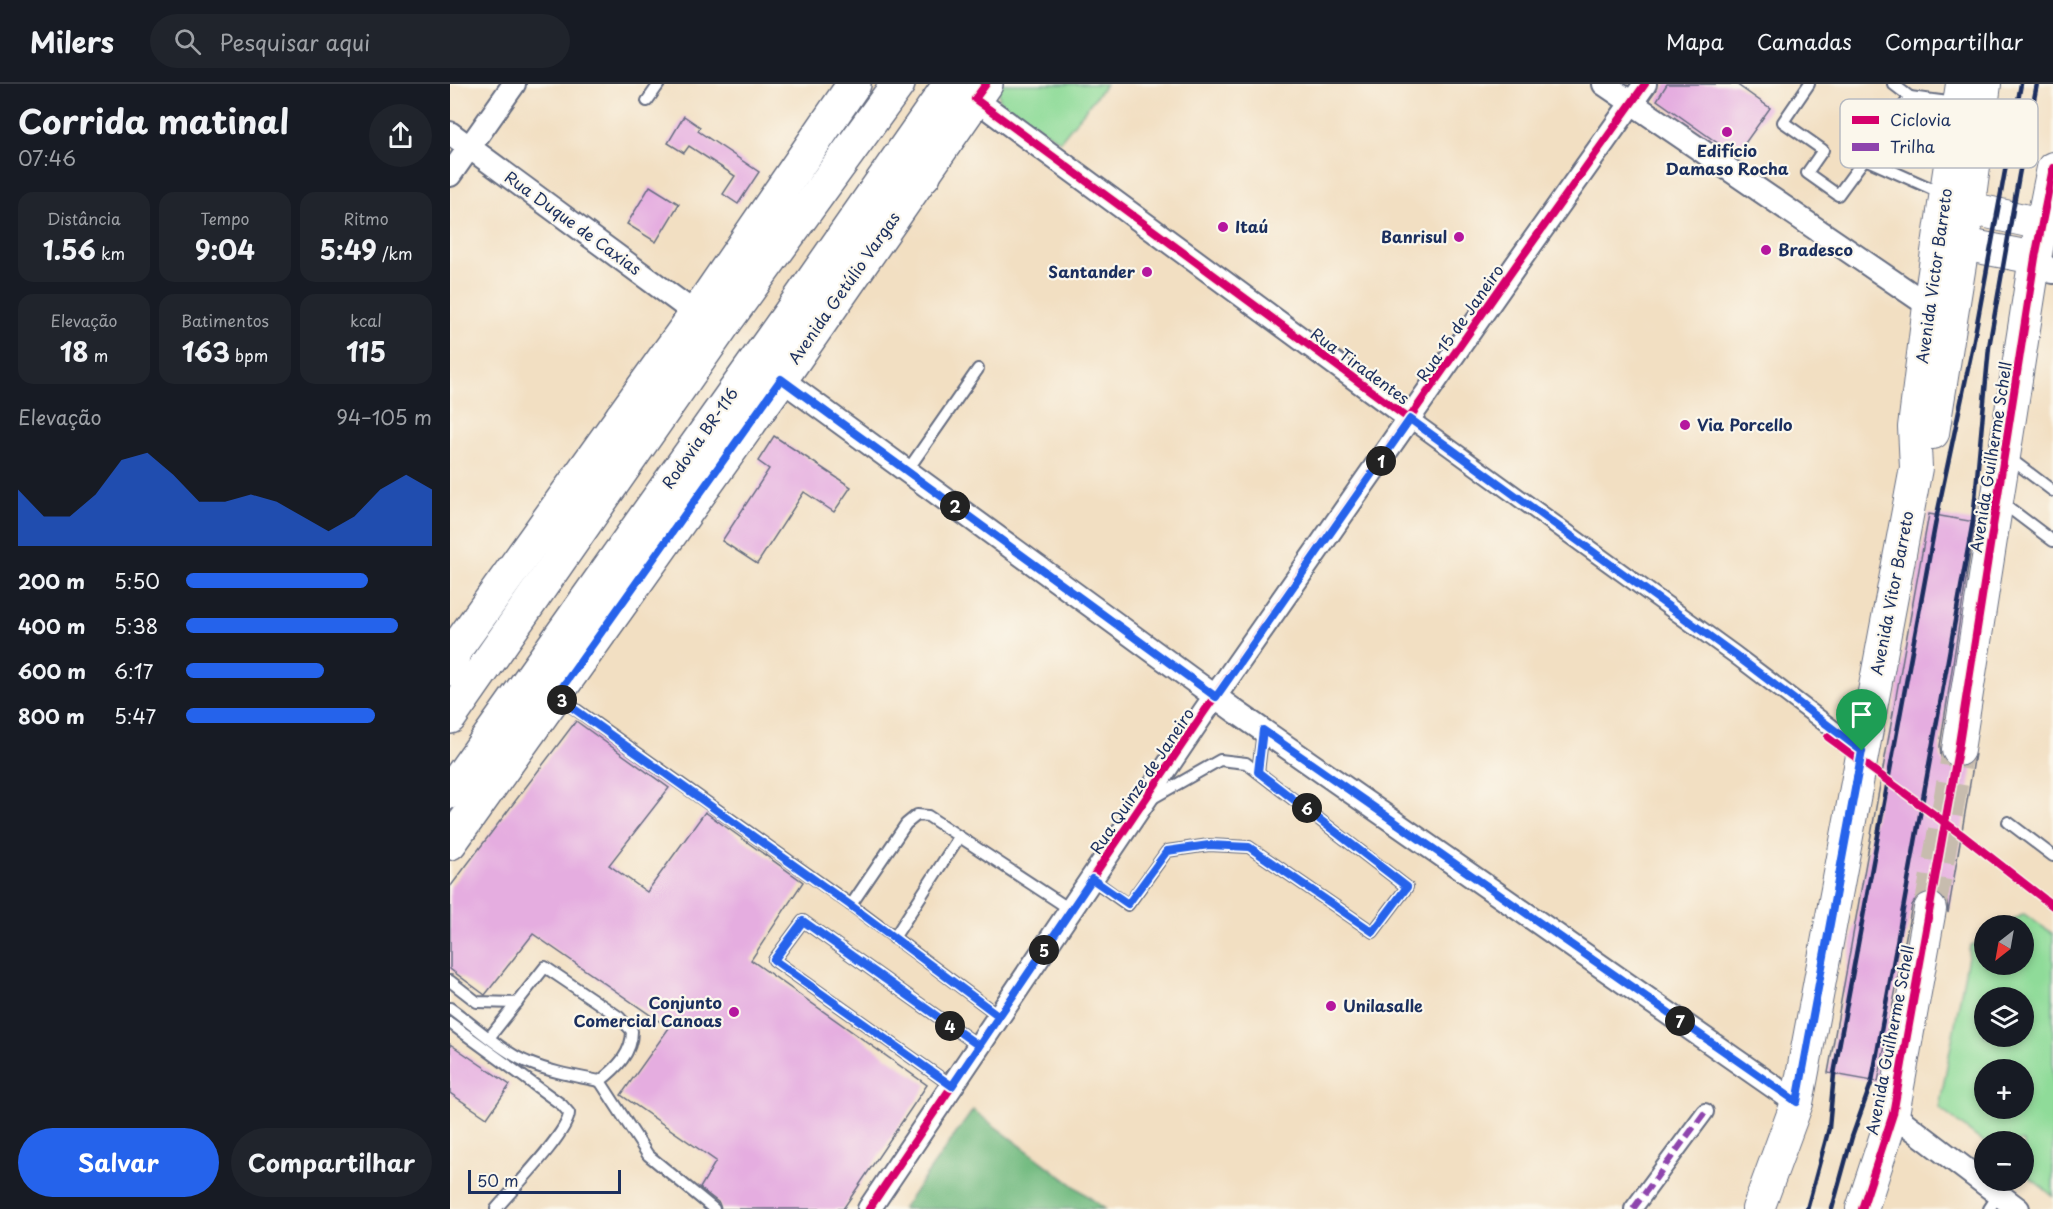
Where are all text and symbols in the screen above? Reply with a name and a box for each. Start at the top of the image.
search box [150,14,570,68]
text: Milers [30,20,114,63]
icon: search [171,25,204,58]
text: Pesquisar aqui [219,25,370,58]
text: Mapa [1666,25,1724,57]
text: Camadas [1757,25,1852,57]
text: Compartilhar [1885,25,2023,57]
text: Corrida matinal [18,95,289,145]
legend [1840,99,2038,168]
button: share [369,104,432,167]
text: Ciclovia [1890,107,1951,131]
marker: Edifício Damaso Rocha [1720,125,1734,139]
text: Trilha [1890,134,1935,158]
place label: Edifício Damaso Rocha [1665,138,1789,180]
text: 07:46 [18,143,76,173]
street label: Rua Duque de Caxias [500,164,647,280]
street label: Avenida Victor Barreto [1909,187,1957,365]
text: Distância [47,206,121,230]
text: Tempo [201,206,249,230]
text: Ritmo [343,206,389,230]
street label: Avenida Getúlio Vargas [781,206,905,368]
place label: Itaú [1235,214,1268,238]
marker: Itaú [1216,220,1230,234]
place label: Banrisul [1381,224,1447,248]
text: 1.56 [43,230,96,269]
text: 9:04 [195,230,255,269]
text: 5:49 [319,230,377,269]
marker: Banrisul [1452,230,1466,244]
place label: Bradesco [1778,237,1853,261]
text: km [96,241,125,265]
text: /km [377,241,413,265]
marker: Bradesco [1759,243,1773,257]
place label: Santander [1048,259,1136,283]
street label: Rua 15 de Janeiro [1410,259,1509,386]
marker: Santander [1140,265,1154,279]
text: Elevação [51,308,117,332]
text: Batimentos [181,308,269,332]
text: kcal [350,308,382,332]
street label: Rua Tiradentes [1306,321,1415,409]
text: 18 [60,332,88,371]
text: 163 [182,332,230,371]
text: 115 [346,332,386,371]
text: m [88,343,108,367]
text: bpm [230,343,268,367]
street label: Avenida Guilherme Schell [1963,360,2017,554]
street label: Rodovia BR-116 [655,382,743,493]
text: Elevação [18,402,102,432]
text: 94–105 m [336,402,432,432]
place label: Via Porcello [1697,412,1793,436]
marker: Via Porcello [1678,418,1692,432]
pin: 1 [1366,446,1396,476]
text: 1 [1377,449,1385,473]
pin: 2 [940,491,970,521]
text: 2 [949,494,961,518]
street label: Avenida Vitor Barreto [1863,509,1919,677]
text: 200 m [18,566,85,596]
text: 5:50 [114,566,160,596]
text: 400 m [18,611,86,641]
text: 5:38 [114,611,158,641]
text: 600 m [18,656,86,686]
text: 6:17 [114,656,153,686]
pin: 3 [547,685,577,715]
text: 3 [557,688,567,712]
pin [1836,689,1887,751]
icon: arrive [1845,698,1878,731]
text: 800 m [18,701,85,731]
text: 5:47 [114,701,156,731]
street label: Rua Quinze de Janeiro [1083,702,1199,858]
pin: 6 [1292,793,1322,823]
text: 6 [1301,796,1313,820]
north arrow [1974,915,2034,975]
map controls [1974,915,2034,1191]
pin: 5 [1029,935,1059,965]
text: 5 [1039,938,1049,962]
street label: Avenida Guilherme Schell [1859,943,1919,1137]
button: layers [1974,987,2034,1047]
place label: Conjunto Comercial Canoas [573,990,722,1032]
place label: Unilasalle [1343,993,1423,1017]
marker: Unilasalle [1324,999,1338,1013]
marker: Conjunto Comercial Canoas [727,1005,741,1019]
pin: 7 [1665,1006,1695,1036]
text: 7 [1675,1009,1685,1033]
pin: 4 [935,1011,965,1041]
text: 4 [945,1014,955,1038]
button: + [1974,1059,2034,1119]
button: Salvar [18,1128,219,1197]
button: Compartilhar [231,1128,432,1197]
button: − [1974,1131,2034,1191]
scale bar [468,1167,621,1194]
text: 50 m [477,1168,518,1192]

